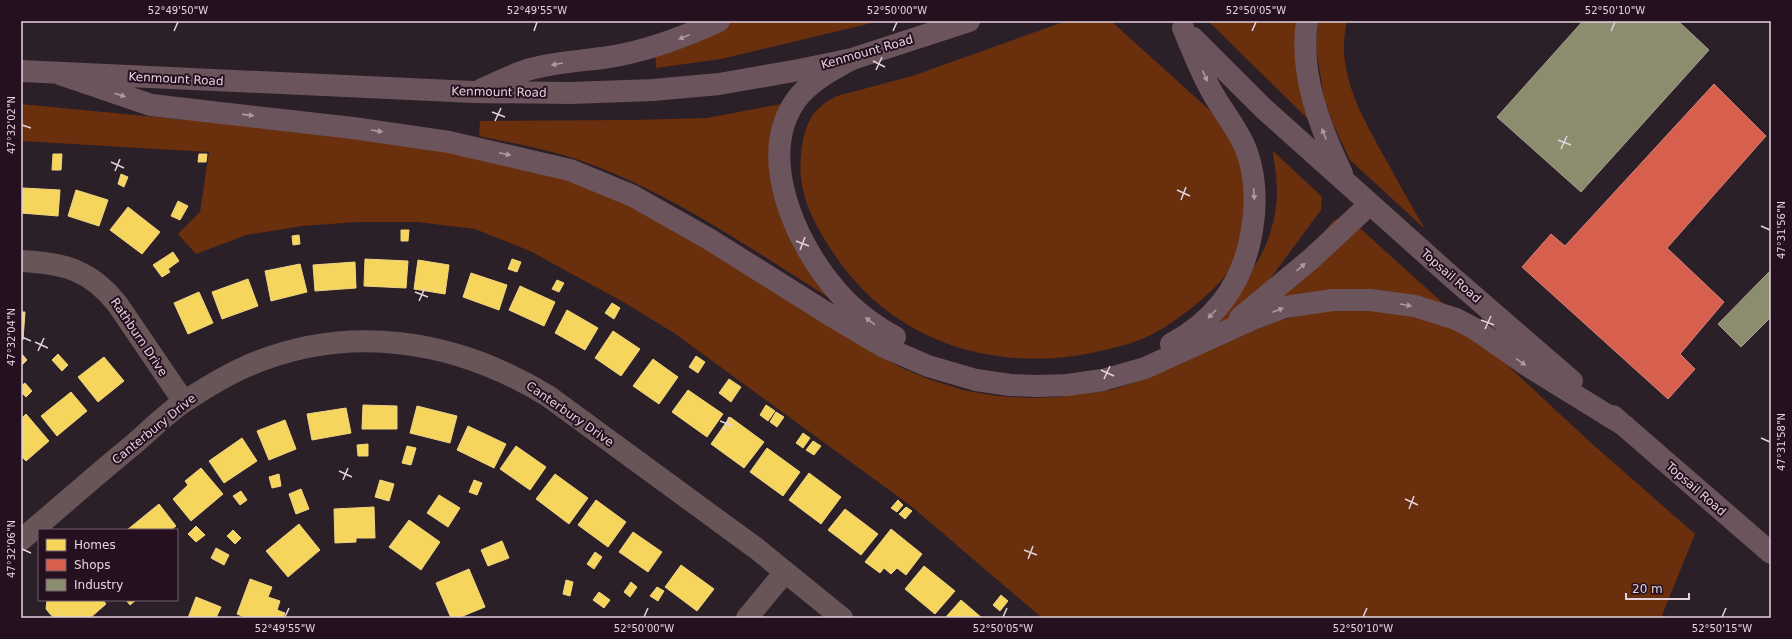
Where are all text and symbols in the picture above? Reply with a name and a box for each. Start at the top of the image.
text: 52°49'50"W [148,5,208,16]
text: 52°49'55"W [507,5,567,16]
text: 52°50'00"W [867,5,927,16]
text: 52°50'05"W [1226,5,1286,16]
text: 52°50'10"W [1585,5,1645,16]
street label: Kenmount Road [819,32,915,72]
one-way arrow [677,34,689,40]
one-way arrow [551,61,563,67]
street label: Kenmount Road [128,70,224,88]
one-way arrow [1202,71,1208,83]
street label: Kenmount Road [451,84,547,100]
one-way arrow [114,92,126,98]
text: 47°32'02"N [6,96,17,154]
one-way arrow [242,112,254,119]
one-way arrow [371,128,383,134]
one-way arrow [1320,128,1326,140]
one-way arrow [499,152,511,158]
one-way arrow [1251,188,1258,200]
text: 47°31'56"N [1776,201,1787,259]
street label: Topsail Road [1418,246,1484,306]
one-way arrow [1295,263,1306,272]
street label: Rathburn Drive [108,295,170,379]
one-way arrow [1400,302,1412,308]
one-way arrow [1272,307,1284,313]
text: 47°32'04"N [6,308,17,366]
one-way arrow [1208,309,1217,318]
one-way arrow [865,317,875,325]
one-way arrow [1516,358,1527,366]
street label: Canterbury Drive [524,379,616,449]
street label: Canterbury Drive [109,391,199,467]
text: 47°31'58"N [1776,413,1787,471]
street label: Topsail Road [1663,459,1729,519]
text: 47°32'06"N [6,520,17,578]
legend [38,529,178,601]
text: Homes [74,538,116,552]
text: Shops [74,558,110,572]
scale bar [1626,575,1689,601]
text: Industry [74,578,123,592]
text: 20 m [1632,582,1663,596]
text: 52°49'55"W [255,623,315,634]
text: 52°50'00"W [614,623,674,634]
text: 52°50'05"W [973,623,1033,634]
text: 52°50'10"W [1333,623,1393,634]
text: 52°50'15"W [1692,623,1752,634]

